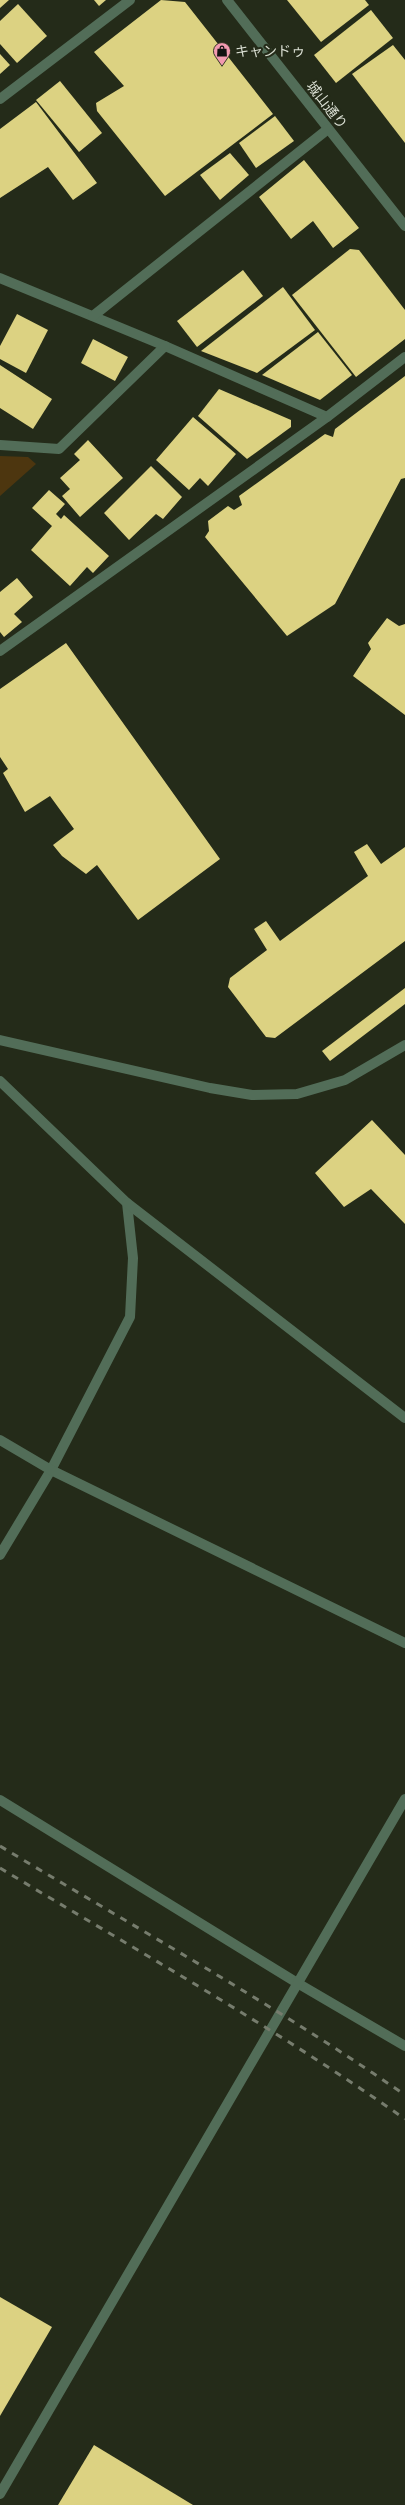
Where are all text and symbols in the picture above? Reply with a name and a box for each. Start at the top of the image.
shop icon: キャンドゥ [212,41,232,66]
place label: キャンドゥ [235,42,305,60]
street label: 城山通り [303,77,351,133]

